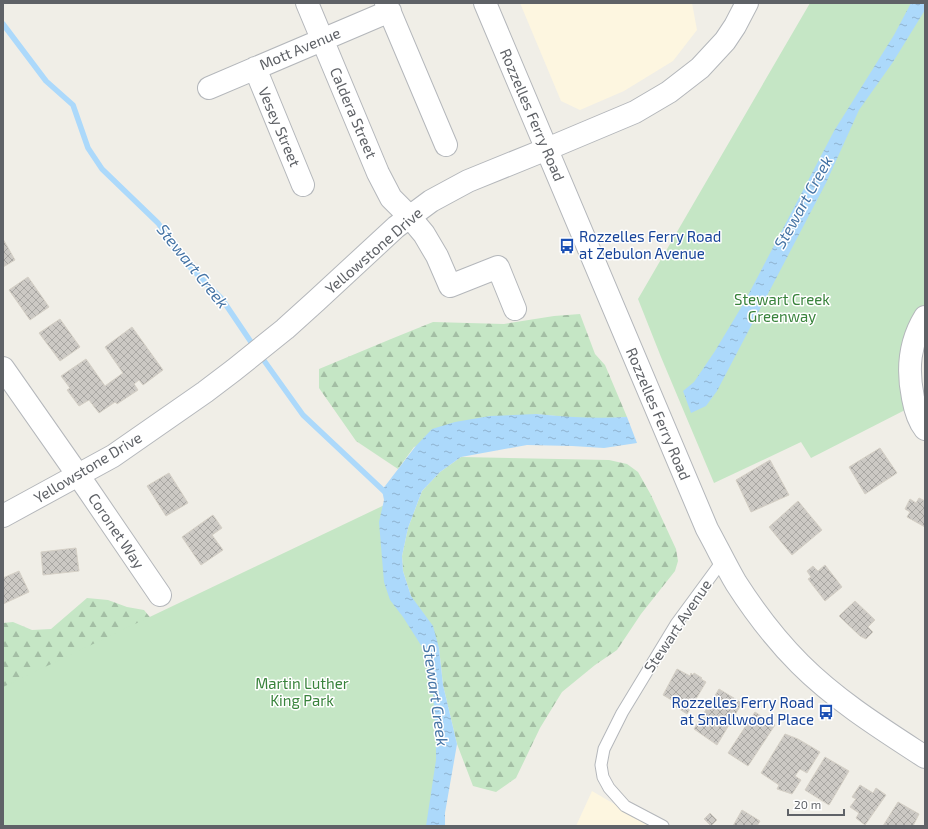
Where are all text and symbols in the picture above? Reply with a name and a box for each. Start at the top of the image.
street label: Mott Avenue [256,23,343,73]
street label: Rozzelles Ferry Road [497,46,569,184]
street label: Caldera Street [327,64,381,161]
street label: Vesey Street [255,84,305,169]
water label: Stewart Creek [769,152,836,251]
street label: Yellowstone Drive [321,203,426,297]
water label: Stewart Creek [154,220,233,312]
place label: Rozzelles Ferry Road at Zebulon Avenue [579,227,721,262]
bus stop icon: Rozzelles Ferry Road at Zebulon Avenue [558,237,576,255]
park label: Stewart Creek Greenway [734,290,830,325]
street label: Rozzelles Ferry Road [623,345,695,483]
street label: Yellowstone Drive [30,428,145,507]
street label: Coronet Way [85,489,149,572]
street label: Stewart Avenue [640,576,715,675]
water label: Stewart Creek [420,643,453,747]
park label: Martin Luther King Park [255,674,349,709]
place label: Rozzelles Ferry Road at Smallwood Place [672,693,814,728]
bus stop icon: Rozzelles Ferry Road at Smallwood Place [817,703,835,721]
scale bar [788,791,844,817]
text: 20 m [794,797,821,811]

